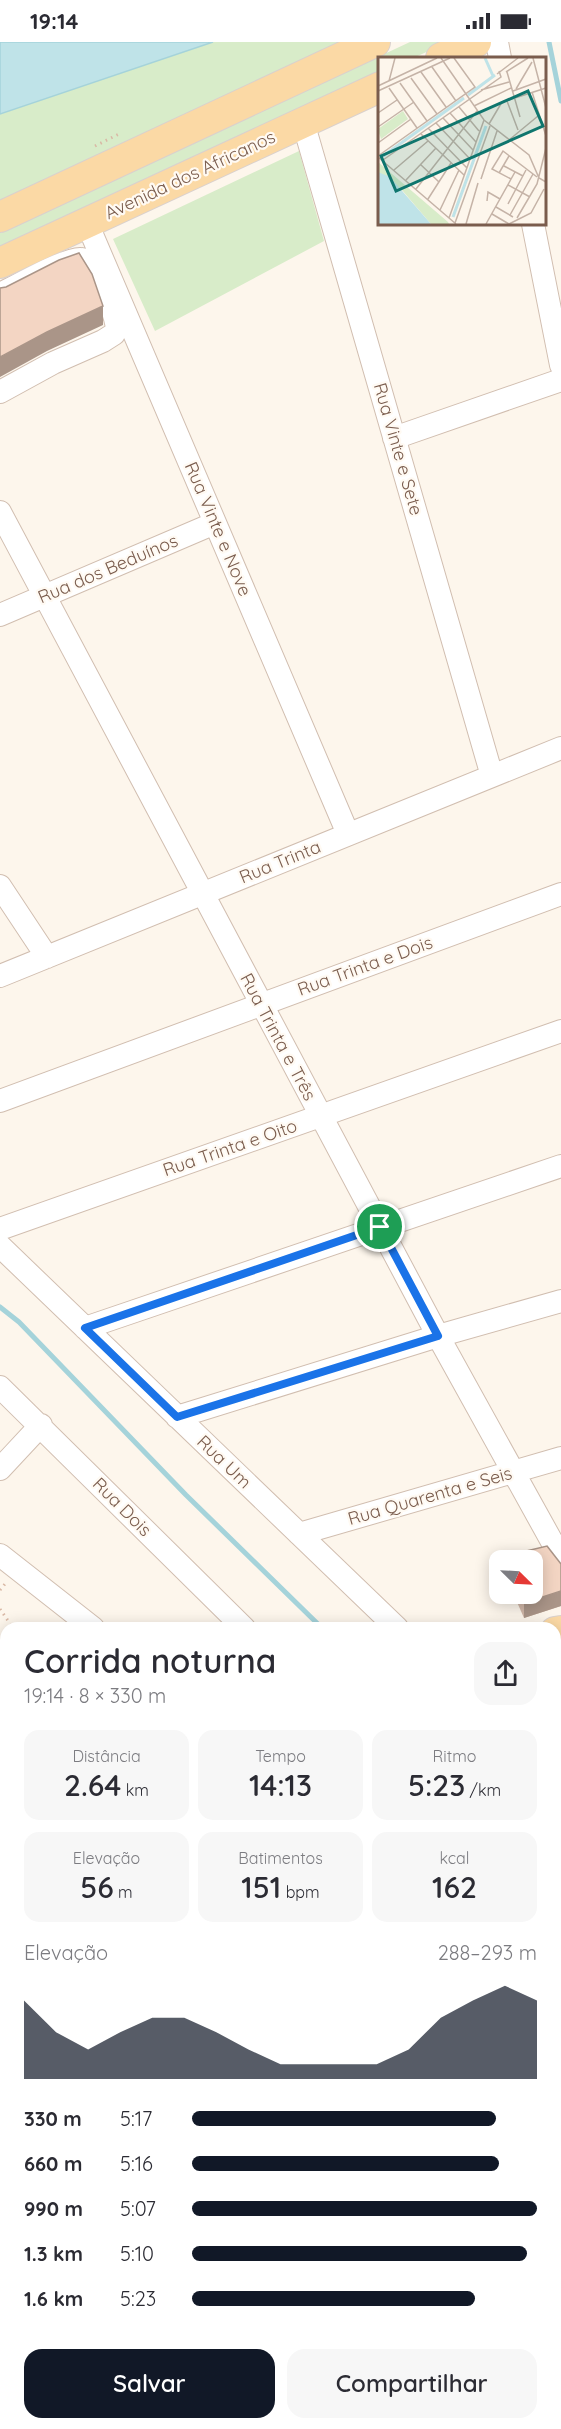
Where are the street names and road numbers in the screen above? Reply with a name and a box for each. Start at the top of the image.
street label: Avenida dos Africanos [101,125,279,224]
street label: Rua Vinte e Sete [369,380,428,518]
street label: Rua Vinte e Nove [180,458,257,600]
street label: Rua dos Beduínos [34,529,181,608]
street label: Rua Trinta [236,835,324,888]
street label: Rua Trinta e Dois [294,930,436,1001]
street label: Rua Trinta e Três [235,969,322,1104]
street label: Rua Trinta e Oito [160,1114,300,1181]
street label: Rua Um [192,1430,257,1493]
street label: Rua Quarenta e Seis [345,1461,515,1530]
street label: Rua Dois [88,1472,157,1541]

